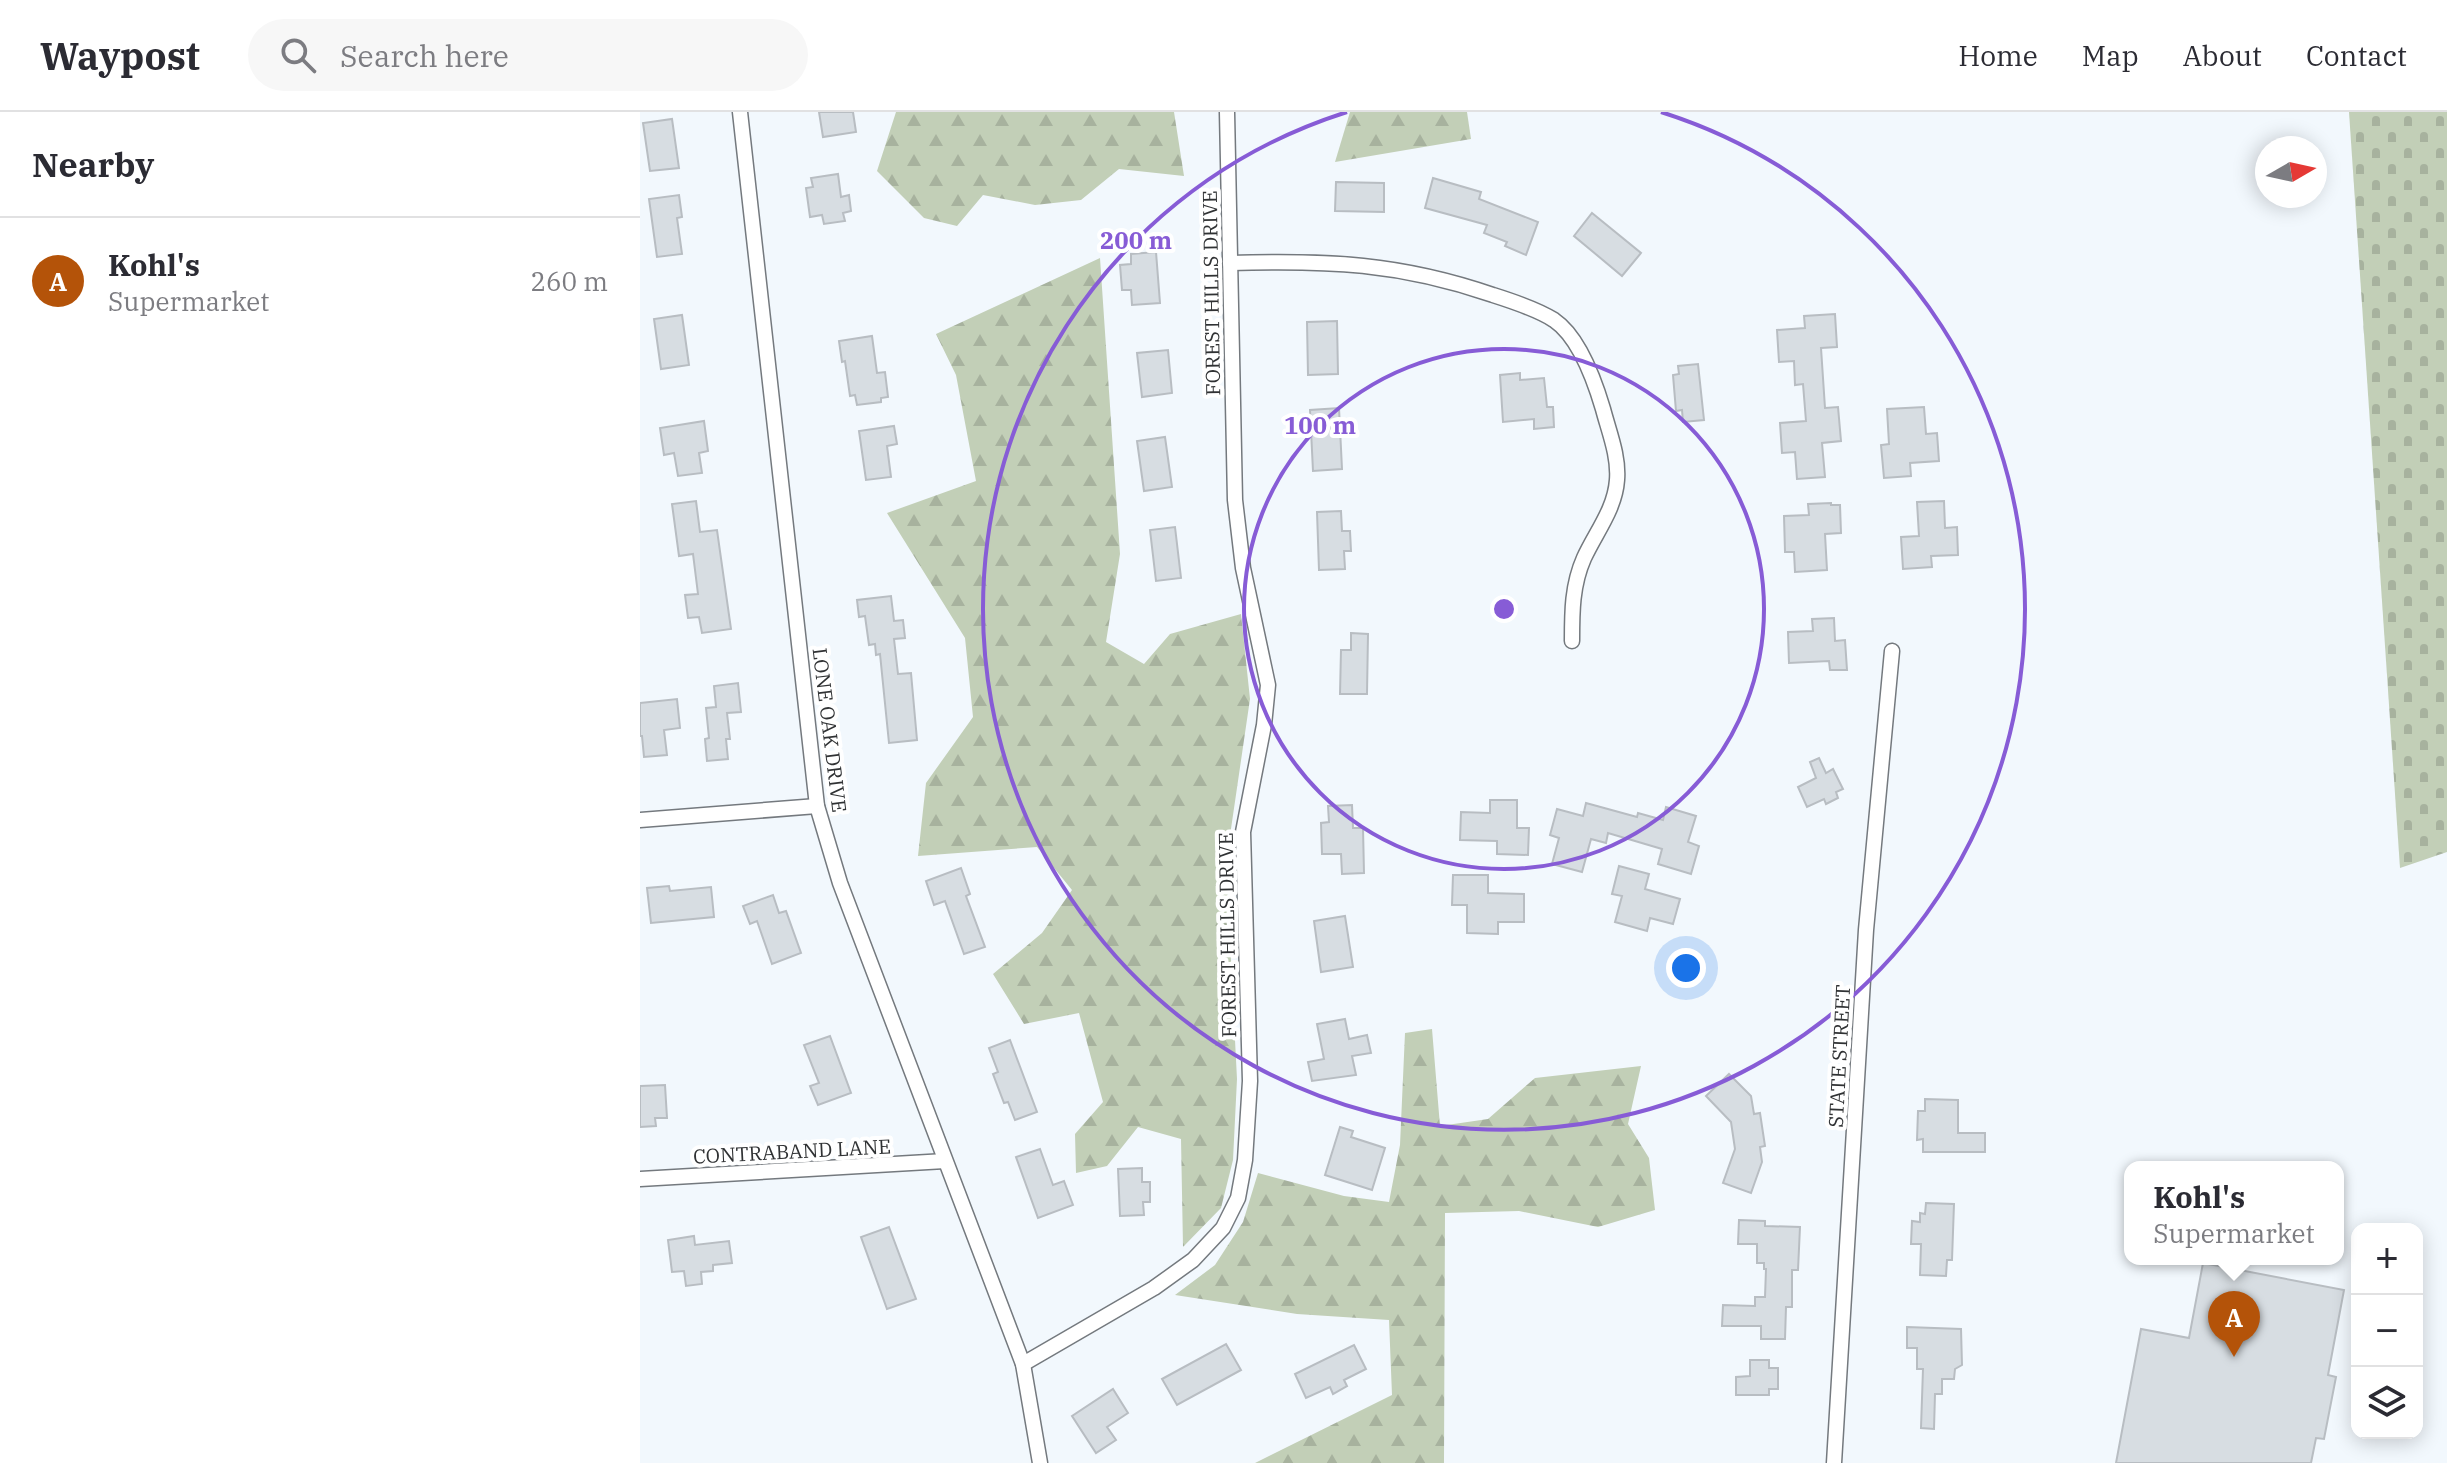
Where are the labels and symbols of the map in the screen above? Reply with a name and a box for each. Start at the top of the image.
north arrow [2255,136,2327,208]
street label: FOREST HILLS DRIVE [1196,190,1226,396]
text: 200 m [1100,224,1172,256]
text: 100 m [1284,409,1356,441]
centre of rings [1490,595,1518,623]
street label: LONE OAK DRIVE [806,646,854,814]
street label: FOREST HILLS DRIVE [1212,832,1242,1038]
your location [1666,948,1706,988]
street label: STATE STREET [1822,984,1856,1128]
street label: CONTRABAND LANE [692,1132,892,1170]
pin: A [2208,1291,2260,1357]

